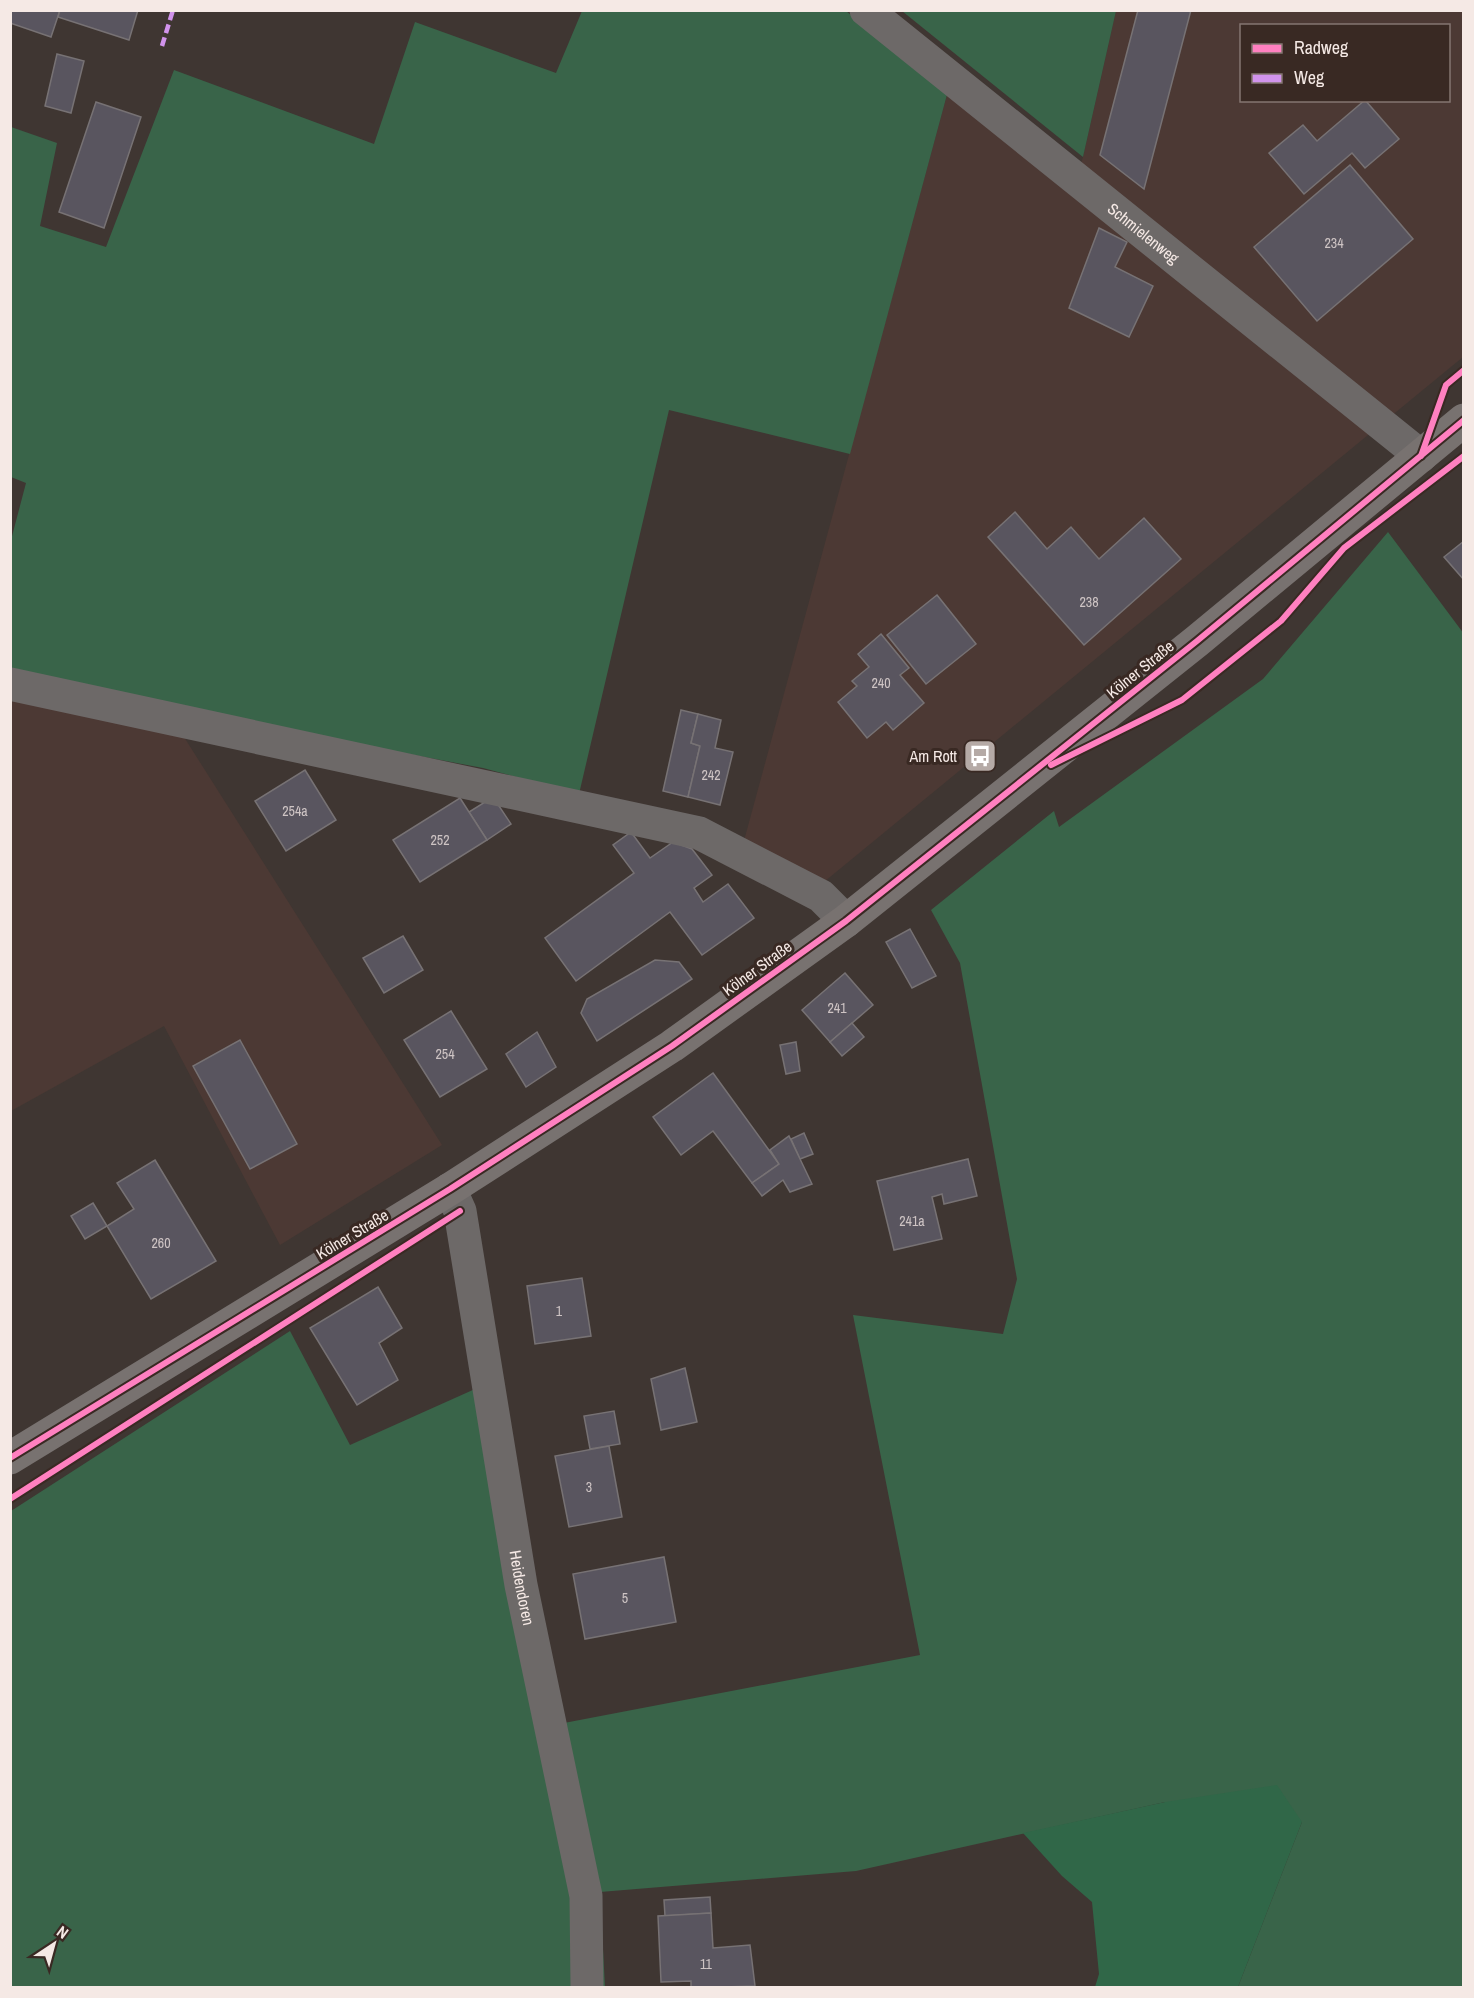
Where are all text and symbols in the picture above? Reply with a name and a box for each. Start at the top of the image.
legend [1240,24,1450,102]
text: Radweg [1294,35,1349,60]
text: Weg [1294,65,1325,90]
street label: Schmielenweg [1103,197,1185,269]
house number: 234 [1324,234,1344,252]
house number: 238 [1079,593,1099,611]
street label: Kölner Straße [1102,635,1178,703]
house number: 240 [871,674,891,692]
bus stop icon: Am Rott [962,738,998,774]
place label: Am Rott [909,745,957,767]
house number: 242 [701,766,721,784]
house number: 254a [282,802,308,820]
house number: 252 [430,831,450,849]
street label: Kölner Straße [718,935,796,1001]
house number: 241 [827,999,847,1017]
house number: 254 [435,1045,455,1063]
street label: Kölner Straße [312,1204,392,1264]
house number: 241a [899,1212,925,1230]
house number: 260 [151,1234,171,1252]
house number: 1 [556,1302,563,1320]
house number: 3 [586,1478,592,1496]
street label: Heidendoren [505,1549,540,1627]
house number: 5 [622,1589,628,1607]
north arrow [24,1914,84,1974]
text: N [53,1920,73,1944]
house number: 11 [700,1955,713,1973]

